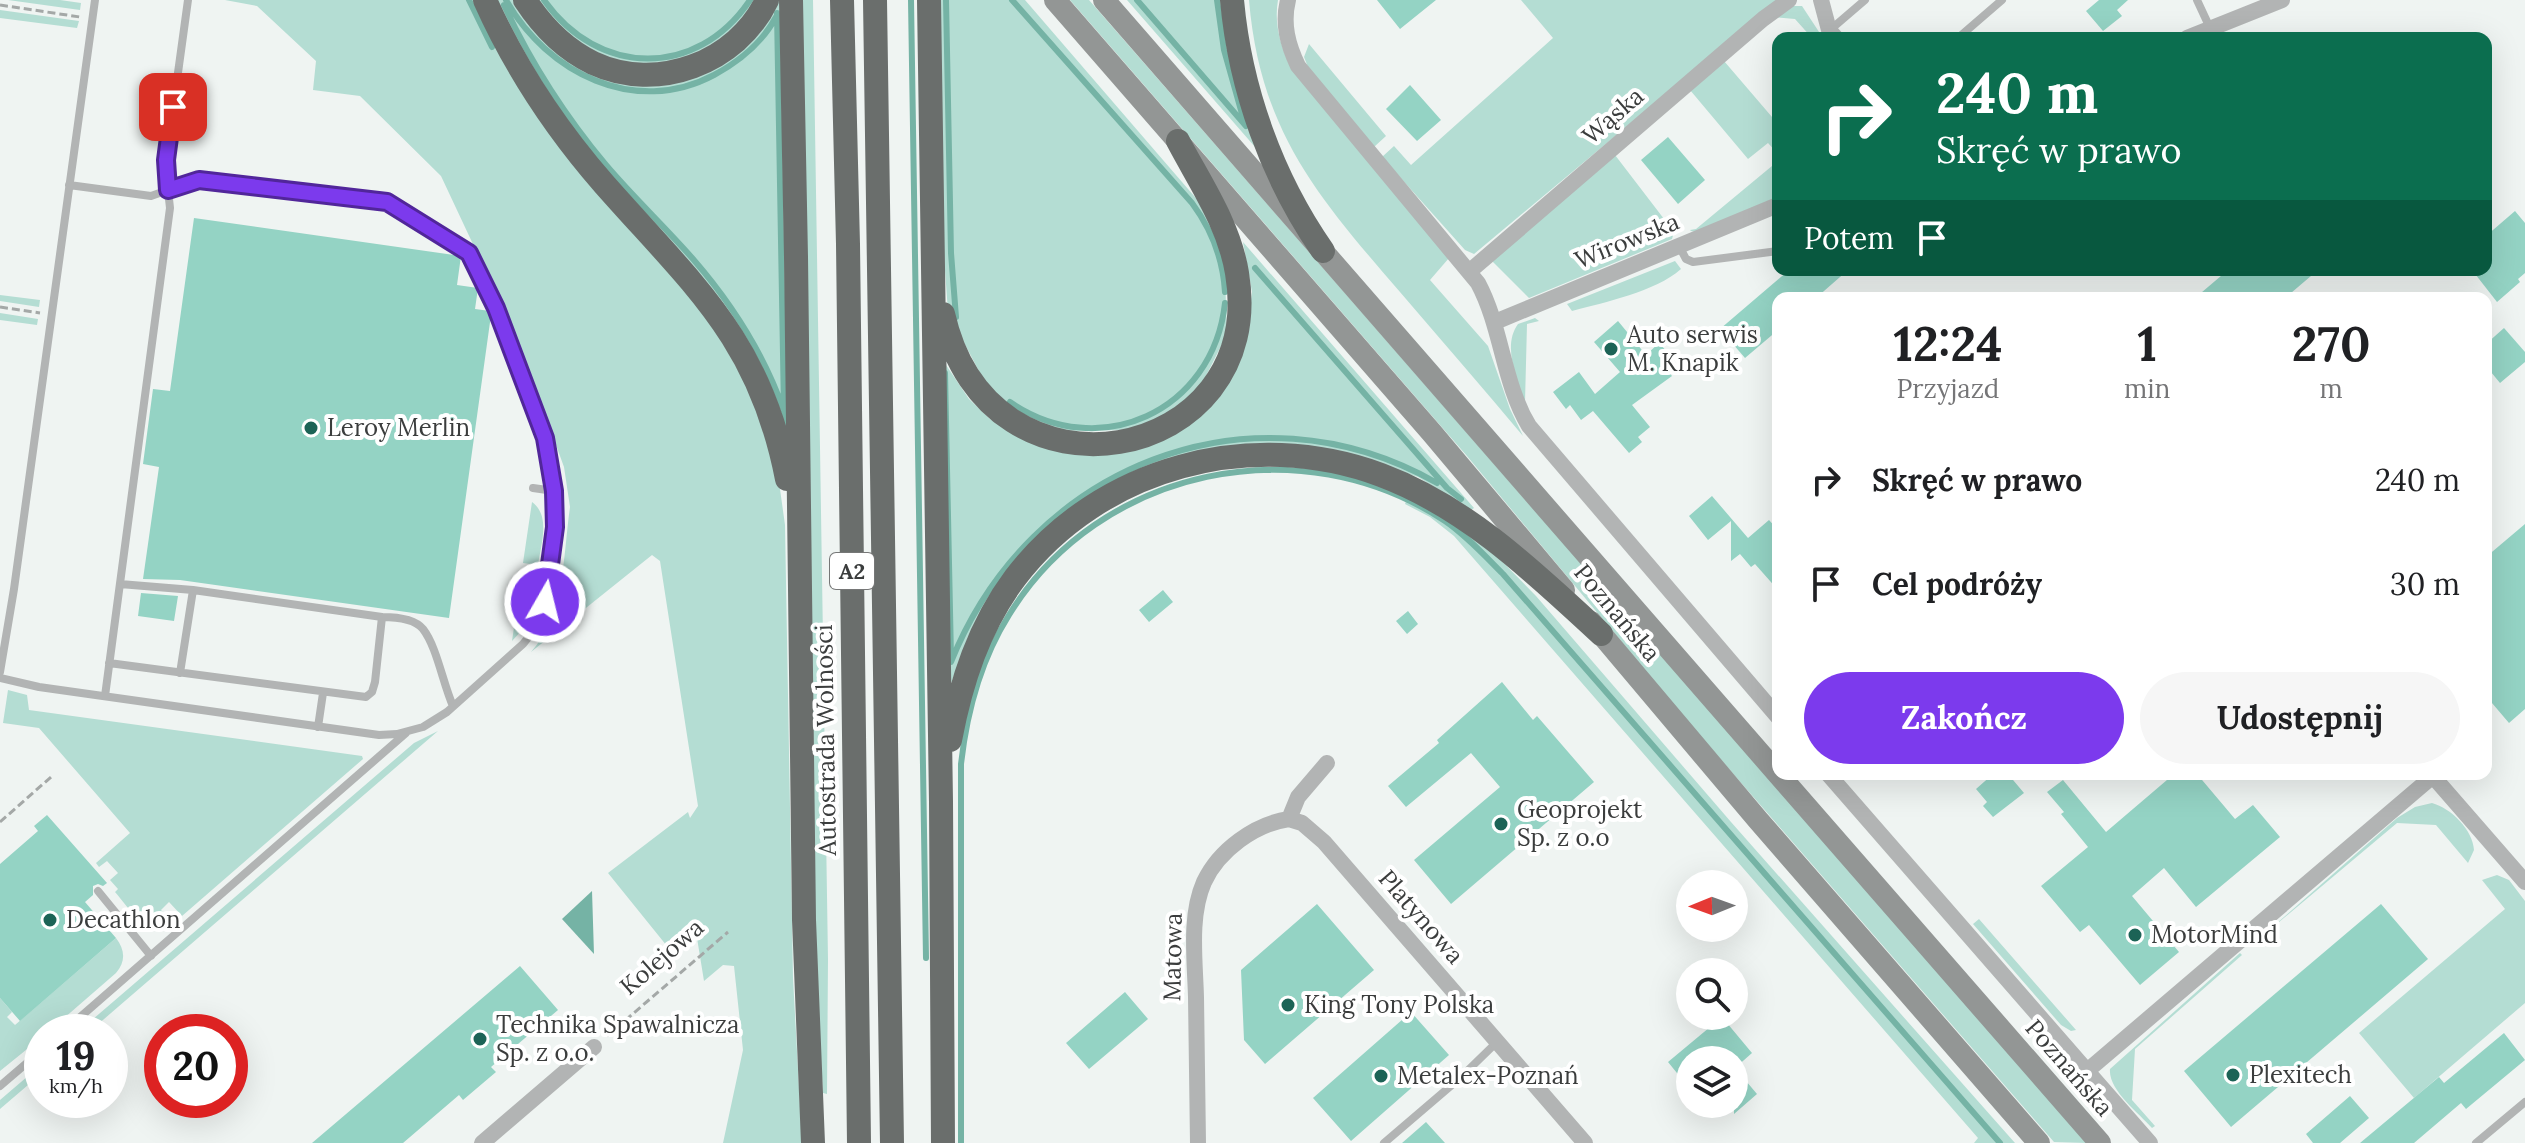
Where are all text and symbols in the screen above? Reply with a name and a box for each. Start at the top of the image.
text: 240 m [1936,57,2098,128]
icon: right [1804,64,1908,168]
pin [139,73,207,141]
street label: Wąska [1575,80,1650,151]
icon: arrive [151,85,195,129]
text: Skręć w prawo [1936,127,2182,173]
street label: Wirowska [1570,206,1684,275]
icon: arrive [1910,216,1954,260]
text: Potem [1804,219,1894,257]
text: 12:24 [1894,313,2002,374]
text: 1 [2137,313,2157,374]
text: 270 [2292,313,2370,374]
place label: Auto serwis M. Knapik [1626,319,1758,378]
marker: Auto serwis M. Knapik [1602,340,1620,358]
text: Przyjazd [1897,372,1999,405]
text: min [2124,372,2170,405]
text: m [2320,372,2343,405]
place label: Leroy Merlin [327,412,470,443]
marker: Leroy Merlin [302,419,320,437]
icon: right [1804,458,1848,502]
text: Skręć w prawo [1872,461,2082,499]
text: 240 m [2375,461,2460,499]
road number: A2 [830,553,874,589]
street label: Poznańska [1567,557,1667,668]
position arrow [503,560,587,644]
icon: arrive [1804,562,1848,606]
text: Cel podróży [1872,565,2042,603]
text: 30 m [2390,565,2460,603]
street label: Autostrada Wolności [808,624,843,857]
button: Zakończ [1804,672,2124,764]
button: Udostępnij [2140,672,2460,764]
place label: Geoprojekt Sp. z o.o [1517,794,1643,853]
marker: Geoprojekt Sp. z o.o [1492,815,1510,833]
street label: Platynowa [1372,863,1471,970]
north arrow [1676,870,1748,942]
map controls [1676,870,1748,1118]
place label: Decathlon [66,904,181,935]
marker: Decathlon [41,911,59,929]
street label: Kolejowa [613,912,710,1001]
street label: Matowa [1156,912,1189,1002]
place label: MotorMind [2151,919,2278,950]
marker: MotorMind [2126,926,2144,944]
button: search [1676,958,1748,1030]
place label: King Tony Polska [1304,989,1494,1020]
marker: King Tony Polska [1279,996,1297,1014]
place label: Technika Spawalnicza Sp. z o.o. [496,1009,739,1068]
street label: Poznańska [2019,1013,2120,1123]
speed limit sign: 20 [144,1014,248,1118]
text: 19 [56,1030,96,1081]
marker: Technika Spawalnicza Sp. z o.o. [471,1030,489,1048]
button: layers [1676,1046,1748,1118]
place label: Plexitech [2249,1059,2352,1090]
place label: Metalex-Poznań [1397,1060,1579,1091]
marker: Plexitech [2224,1066,2242,1084]
marker: Metalex-Poznań [1372,1067,1390,1085]
text: km/h [49,1073,103,1098]

